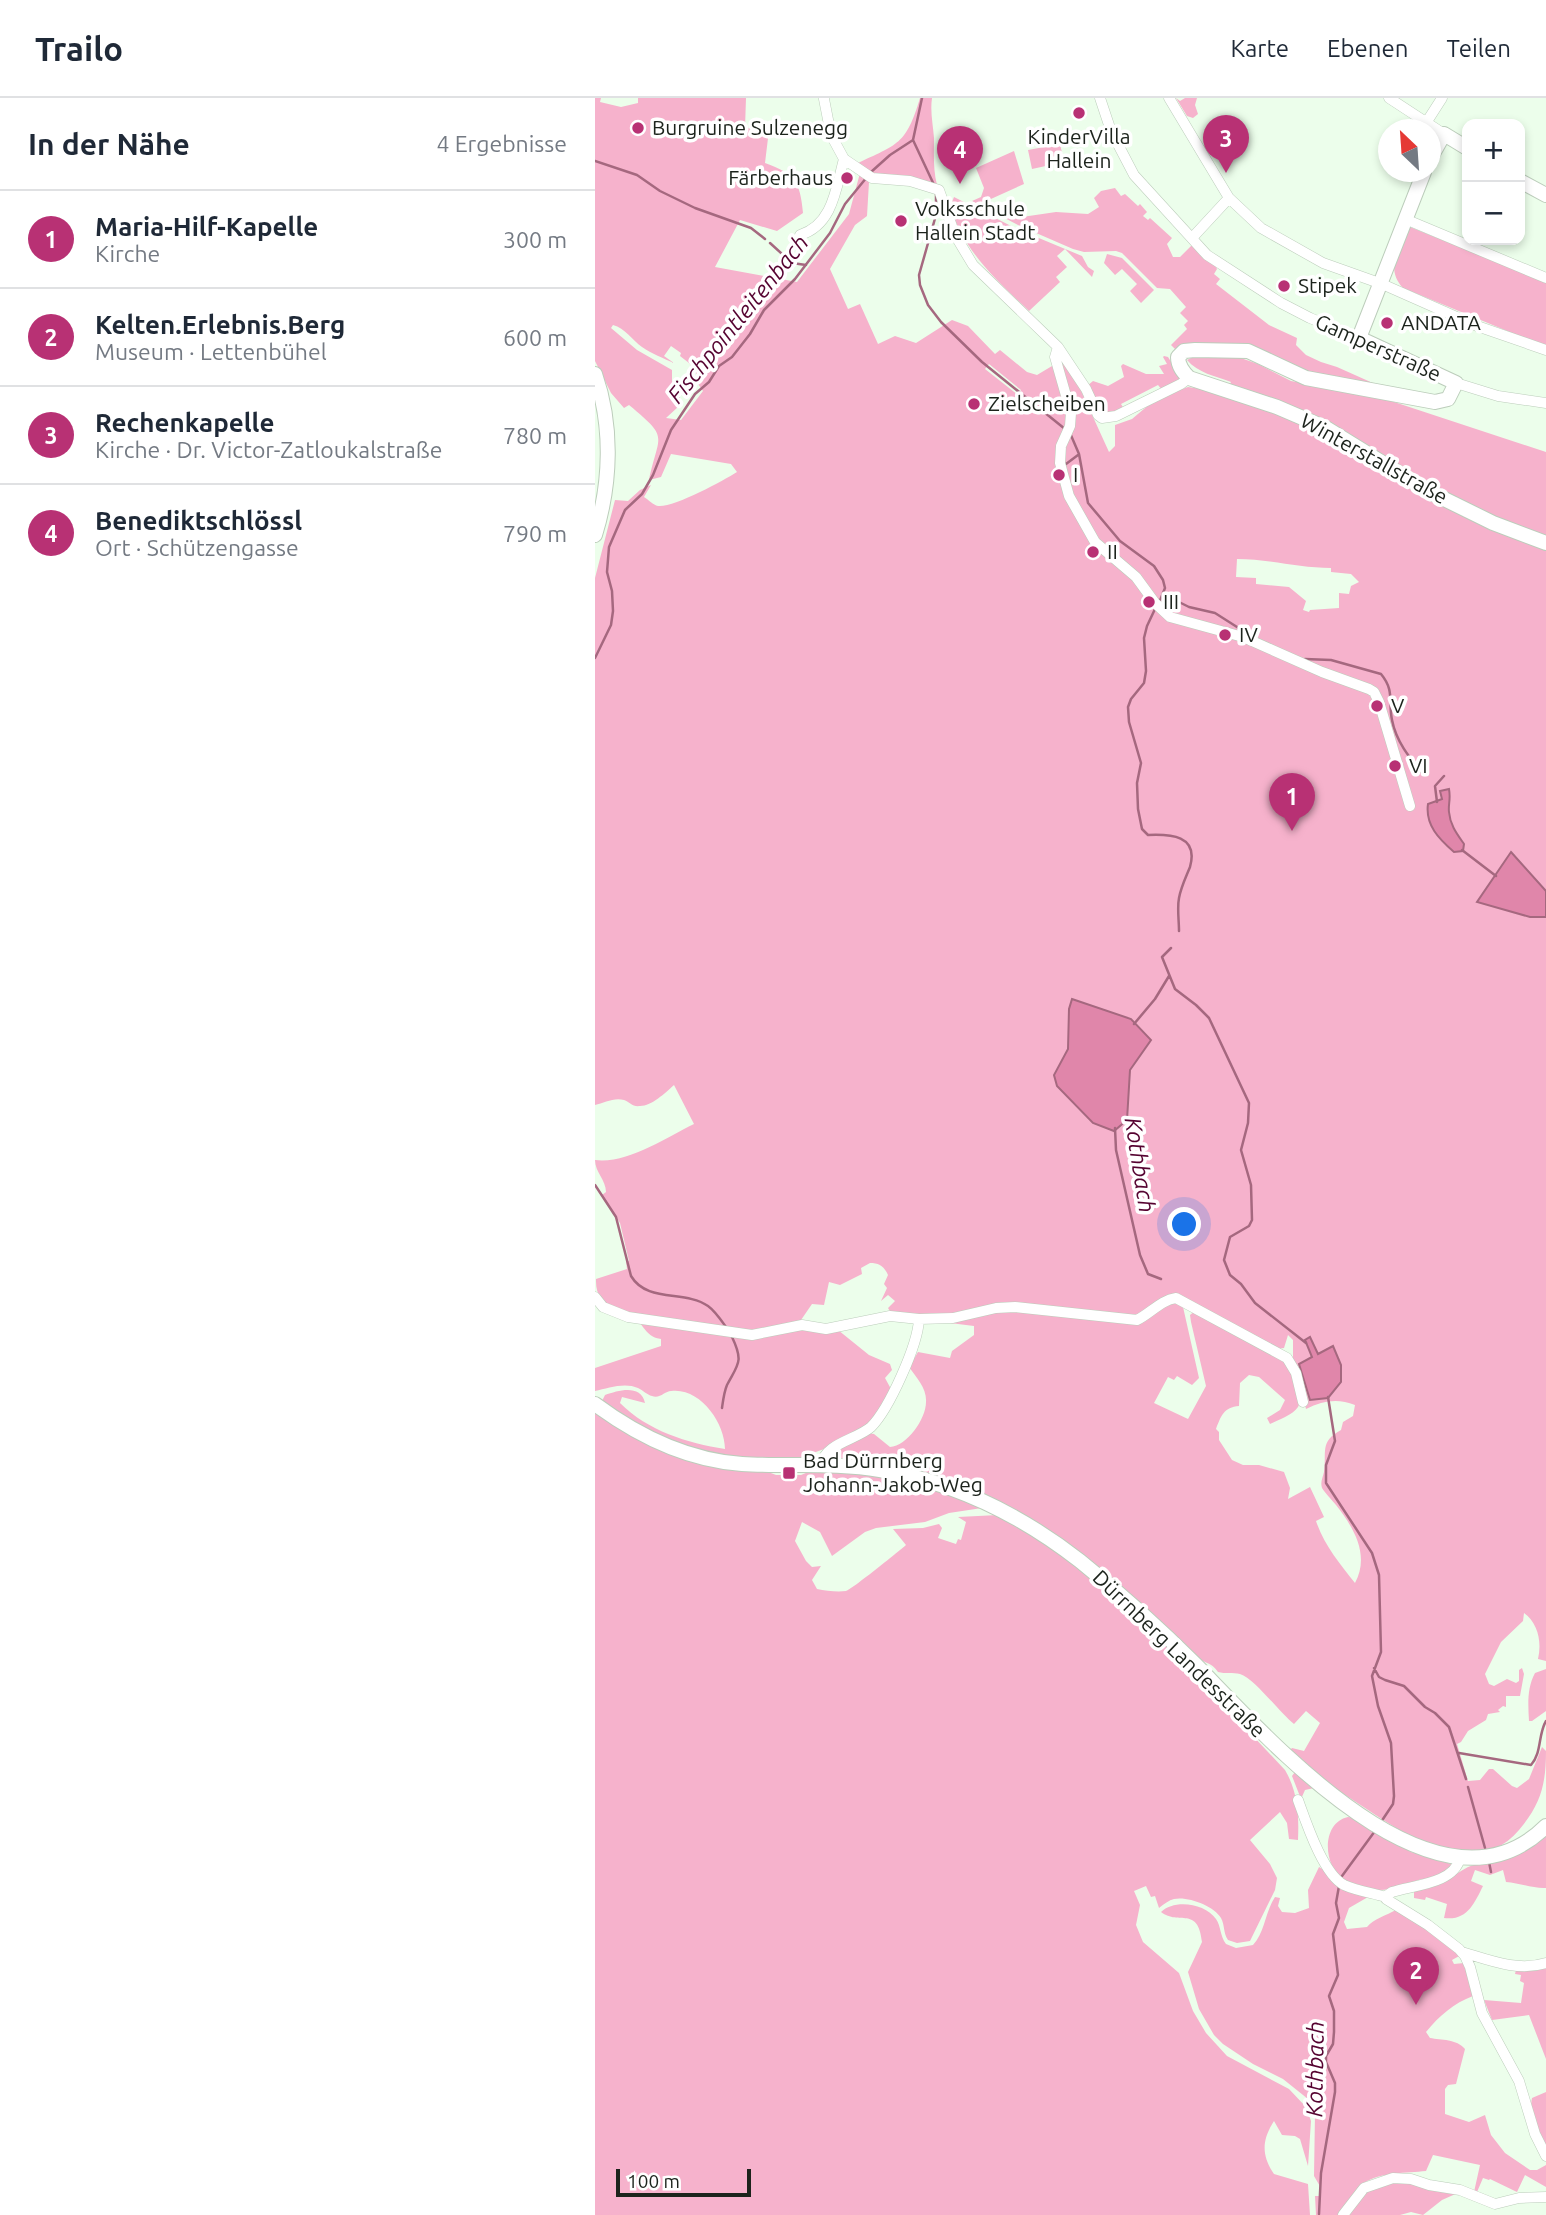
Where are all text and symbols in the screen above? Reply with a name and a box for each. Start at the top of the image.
text: Trailo [35,30,123,67]
text: Karte [1230,35,1289,62]
text: Ebenen [1327,35,1408,62]
text: Teilen [1446,35,1511,62]
marker: KinderVilla Hallein [1071,105,1087,121]
place label: Burgruine Sulzenegg [652,115,848,139]
pin: 3 [1203,115,1249,173]
north arrow [1378,119,1441,182]
map controls [1462,119,1525,245]
button: + [1462,119,1525,182]
marker: Burgruine Sulzenegg [630,120,646,136]
place label: KinderVilla Hallein [1027,124,1131,172]
pin: 4 [937,126,983,184]
text: In der Nähe [28,127,190,161]
text: 4 Ergebnisse [436,131,567,156]
place label: Färberhaus [728,165,833,189]
marker: Färberhaus [839,170,855,186]
button: − [1462,182,1525,245]
place label: Volksschule Hallein Stadt [915,196,1035,244]
text: Maria-Hilf-Kapelle [95,212,318,241]
marker: Volksschule Hallein Stadt [893,213,909,229]
text: 1 [45,227,57,252]
text: 300 m [503,227,567,252]
water label: Fischpointleitenbach [662,230,813,408]
text: Kirche [95,241,160,266]
place label: Stipek [1298,273,1357,297]
marker: Stipek [1276,278,1292,294]
street label: Gamperstraße [1312,309,1445,386]
text: Kelten.Erlebnis.Berg [95,310,345,339]
place label: ANDATA [1401,310,1481,334]
marker: ANDATA [1379,315,1395,331]
text: 2 [45,325,57,350]
text: 600 m [503,325,567,350]
text: Museum · Lettenbühel [95,339,327,364]
place label: Zielscheiben [988,391,1106,415]
marker: Zielscheiben [966,396,982,412]
text: Rechenkapelle [95,408,274,437]
street label: Winterstallstraße [1297,408,1452,508]
text: 3 [45,423,57,448]
text: 780 m [503,423,567,448]
text: Kirche · Dr. Victor-Zatloukalstraße [95,437,442,462]
place label: I [1073,462,1078,486]
marker: I [1051,467,1067,483]
text: Benediktschlössl [95,506,302,535]
text: 4 [45,521,57,546]
text: 790 m [503,521,567,546]
text: Ort · Schützengasse [95,535,299,560]
place label: II [1107,539,1118,563]
marker: II [1085,544,1101,560]
place label: III [1163,589,1179,613]
marker: III [1141,594,1157,610]
place label: IV [1239,622,1258,646]
marker: IV [1217,627,1233,643]
place label: V [1391,693,1405,717]
marker: V [1369,698,1385,714]
place label: VI [1409,753,1428,777]
marker: VI [1387,758,1403,774]
pin: 1 [1269,773,1315,831]
water label: Kothbach [1121,1116,1160,1214]
your location [1167,1207,1201,1241]
place label: Bad Dürrnberg Johann-Jakob-Weg [803,1448,983,1496]
marker: Bad Dürrnberg Johann-Jakob-Weg [781,1465,797,1481]
street label: Dürrnberg Landesstraße [1089,1565,1271,1742]
pin: 2 [1393,1947,1439,2005]
water label: Kothbach [1301,2021,1328,2117]
scale bar [616,2166,751,2198]
text: 100 m [627,2170,680,2192]

